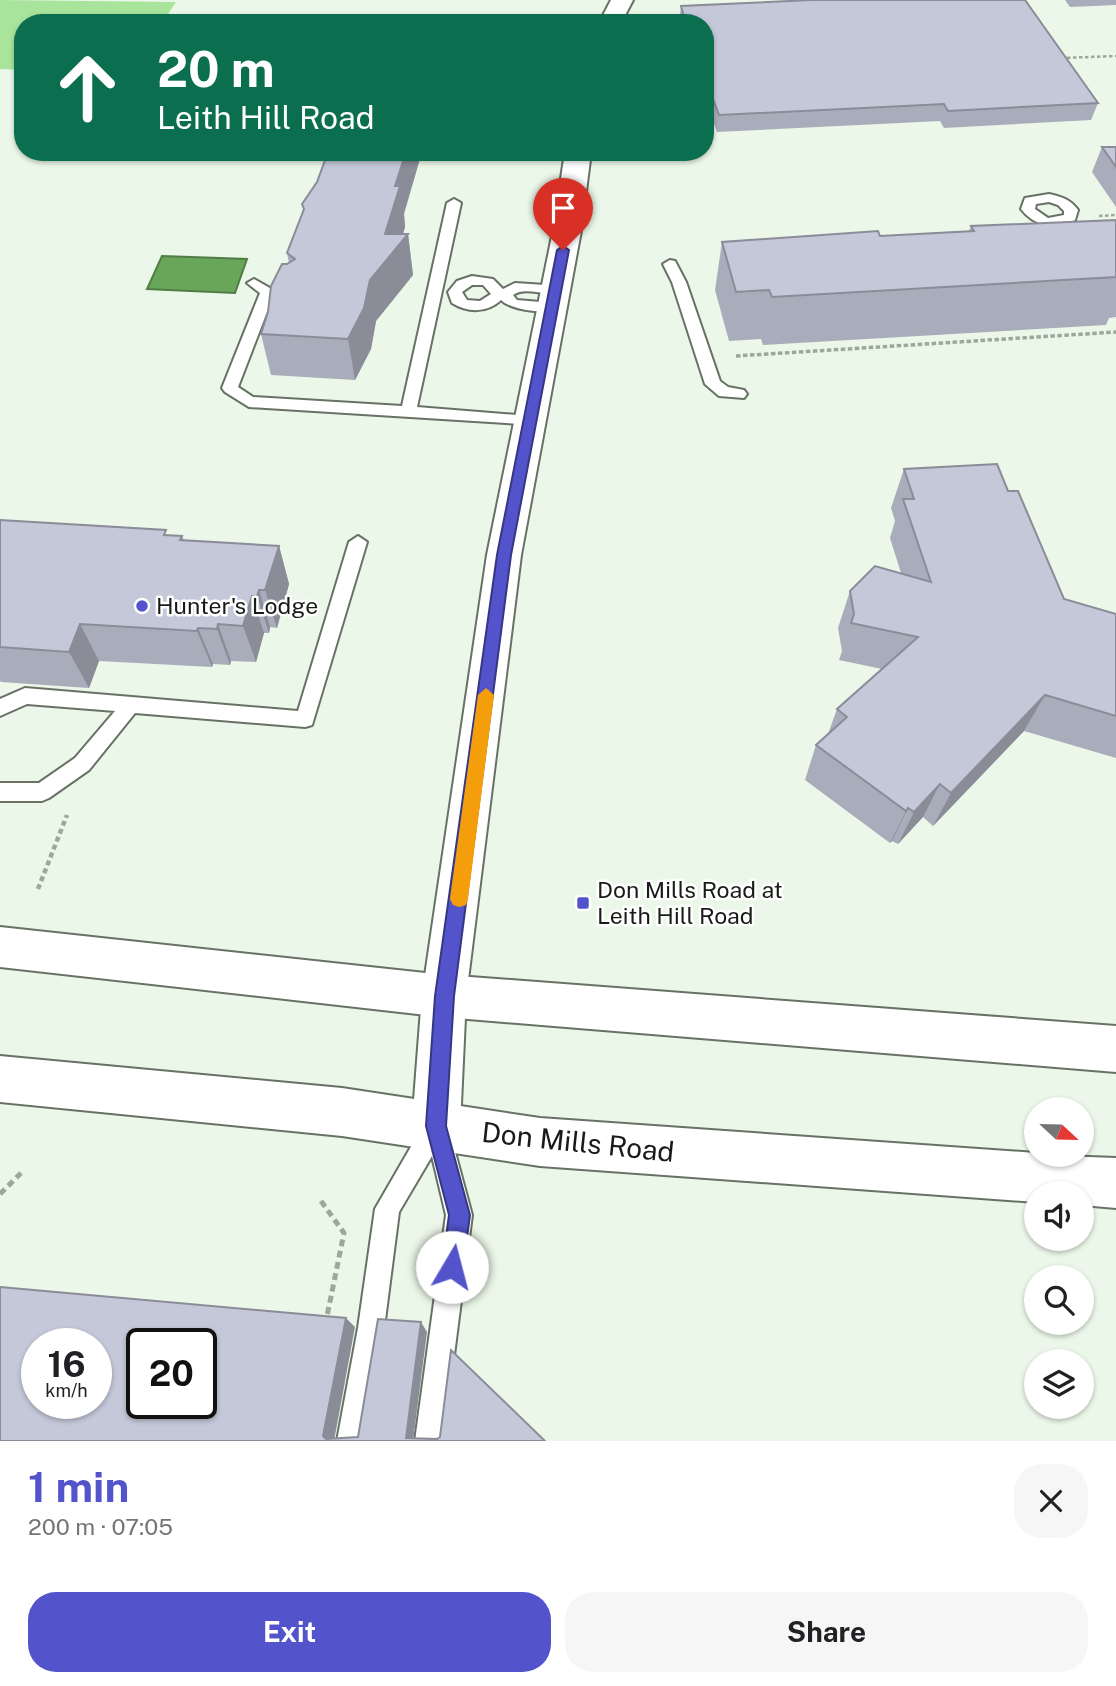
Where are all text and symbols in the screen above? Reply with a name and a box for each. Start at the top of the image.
text: 20 m [157,40,275,98]
icon: ahead [42,42,133,133]
text: Leith Hill Road [157,99,375,136]
pin [533,178,593,250]
icon: arrive [544,189,582,227]
place label: Hunter's Lodge [156,592,318,619]
marker: Hunter's Lodge [134,598,150,614]
place label: Don Mills Road at Leith Hill Road [597,876,783,929]
marker: Don Mills Road at Leith Hill Road [575,895,591,911]
north arrow [1024,1097,1094,1167]
map controls [1024,1097,1094,1419]
street label: Don Mills Road [480,1115,676,1168]
button: sound [1024,1181,1094,1251]
position arrow [415,1230,489,1304]
button: search [1024,1265,1094,1335]
speed limit sign: 20 [126,1328,217,1419]
text: 16 [47,1344,86,1385]
button: layers [1024,1349,1094,1419]
text: km/h [45,1380,88,1401]
text: 1 min [28,1462,129,1511]
button: close [1014,1464,1088,1538]
text: 200 m · 07:05 [28,1513,173,1540]
button: Exit [28,1592,551,1672]
button: Share [565,1592,1088,1672]

